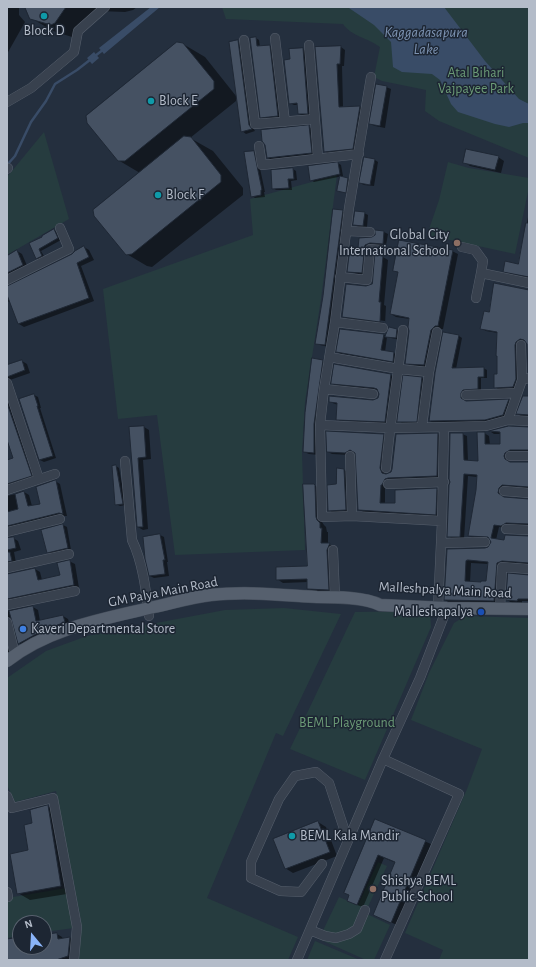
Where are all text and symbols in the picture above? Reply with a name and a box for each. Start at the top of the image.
marker: Block D [39,11,49,21]
place label: Block D [24,23,64,39]
water label: Kaggadasapura Lake [384,23,468,58]
park label: Atal Bihari Vajpayee Park [438,65,514,98]
place label: Block E [159,93,198,109]
marker: Block E [146,96,156,106]
place label: Block F [166,187,204,203]
marker: Block F [153,190,163,200]
place label: Global City International School [339,227,449,260]
marker: Global City International School [452,238,462,248]
street label: GM Palya Main Road [107,573,219,611]
street label: Malleshpalya Main Road [378,578,512,602]
place label: Malleshapalya [394,604,473,620]
marker: Malleshapalya [476,607,486,617]
place label: Kaveri Departmental Store [31,621,175,637]
marker: Kaveri Departmental Store [18,624,28,634]
park label: BEML Playground [299,715,395,731]
place label: BEML Kala Mandir [300,828,399,844]
marker: BEML Kala Mandir [287,831,297,841]
place label: Shishya BEML Public School [381,873,456,906]
marker: Shishya BEML Public School [368,884,378,894]
north arrow [12,915,52,955]
text: N [23,918,34,930]

